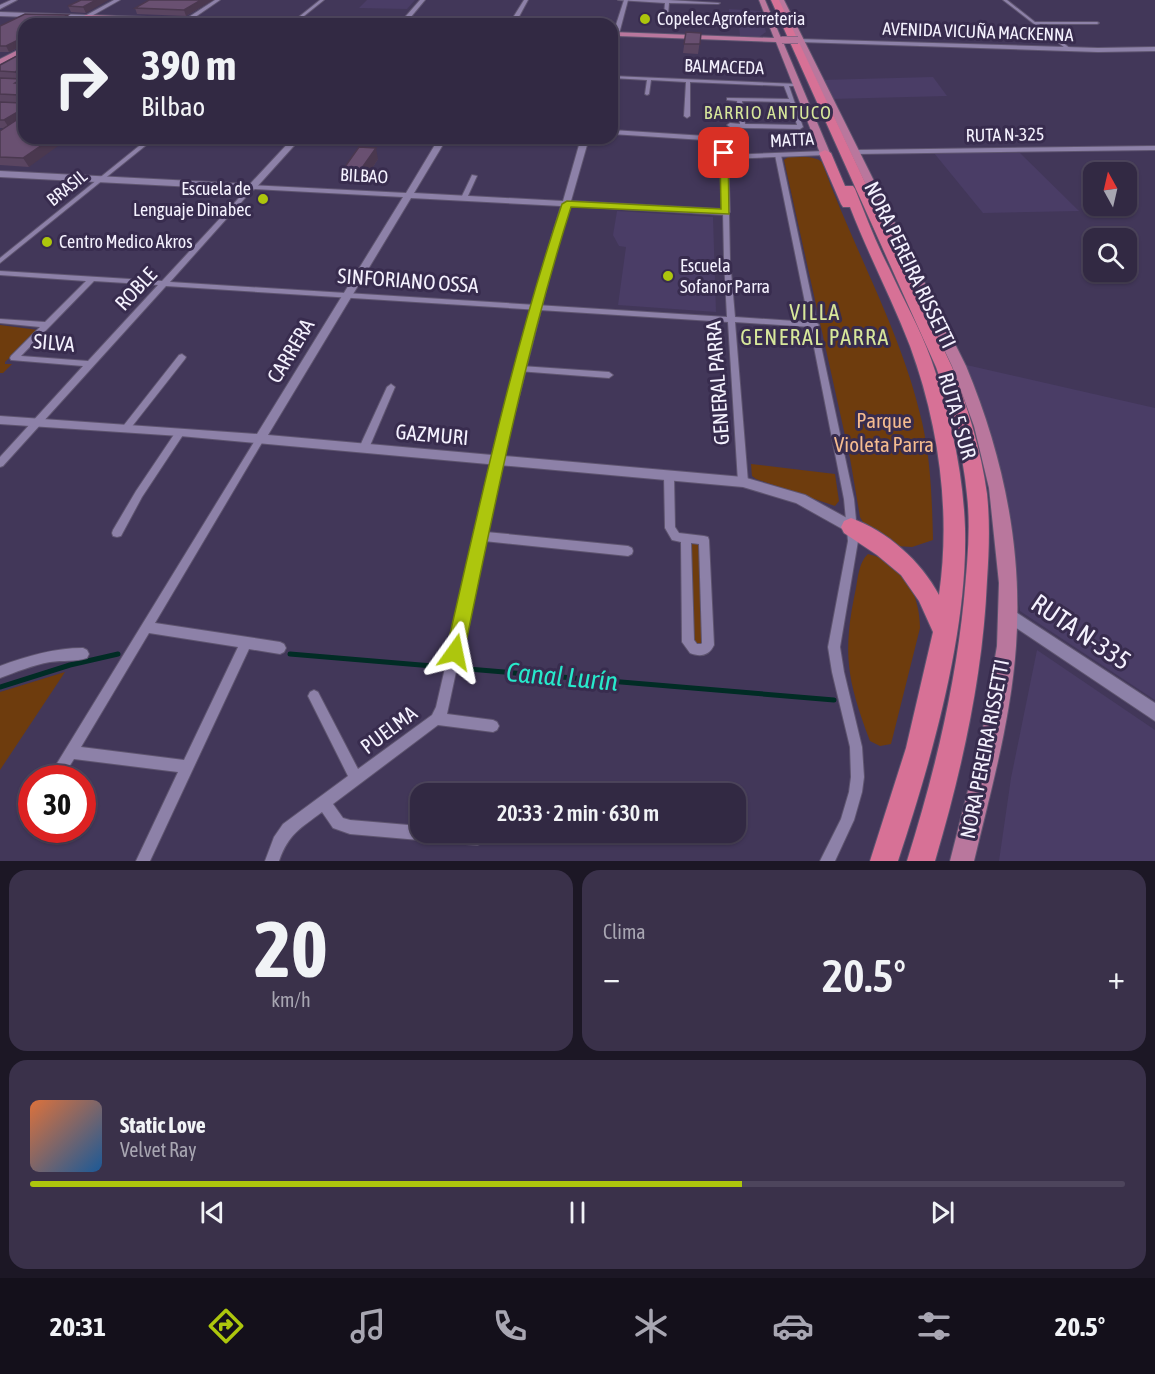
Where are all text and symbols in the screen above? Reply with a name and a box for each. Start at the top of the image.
place label: Copelec Agroferreteria [657,8,805,29]
marker: Copelec Agroferreteria [638,12,652,26]
street label: AVENIDA VICUÑA MACKENNA [882,18,1074,45]
text: 390 m [141,41,236,89]
icon: right [42,42,120,120]
street label: BALMACEDA [684,55,764,78]
text: Bilbao [141,91,205,122]
district label: BARRIO ANTUCO [704,102,832,123]
street label: RUTA N-325 [966,123,1044,146]
pin [698,127,749,178]
street label: MATTA [769,128,815,151]
icon: arrive [707,136,740,169]
north arrow [1083,162,1137,216]
map controls [1083,162,1137,282]
street label: BILBAO [340,164,389,187]
street label: BRASIL [42,165,91,210]
street label: NORA PEREIRA RISSETTI [860,177,962,352]
place label: Escuela de Lenguaje Dinabec [133,178,251,220]
marker: Escuela de Lenguaje Dinabec [256,192,270,206]
button: search [1083,228,1137,282]
place label: Centro Medico Akros [59,231,193,252]
marker: Centro Medico Akros [40,235,54,249]
place label: Escuela Sofanor Parra [680,255,770,297]
street label: ROBLE [110,262,161,315]
street label: SINFORIANO OSSA [337,263,480,297]
marker: Escuela Sofanor Parra [661,269,675,283]
district label: VILLA GENERAL PARRA [740,299,890,350]
street label: CARRERA [262,313,319,387]
street label: GENERAL PARRA [701,320,733,446]
street label: SILVA [32,328,76,356]
street label: RUTA 5 SUR [934,370,982,462]
park label: Parque Violeta Parra [834,408,934,456]
street label: GAZMURI [395,419,470,449]
street label: RUTA N-335 [1026,588,1136,676]
position arrow [423,620,487,684]
water label: Canal Lurín [505,656,619,697]
street label: NORA PEREIRA RISSETTI [955,657,1013,841]
street label: PUELMA [356,700,422,758]
speed limit sign: 30 [18,765,96,843]
text: 20:33 · 2 min · 630 m [497,800,659,826]
text: 20 [254,904,328,994]
text: Clima [603,920,646,943]
text: 20.5° [822,950,906,1002]
text: − [603,958,620,996]
text: + [1108,958,1125,996]
text: km/h [271,988,311,1011]
text: Static Love [120,1112,206,1138]
text: Velvet Ray [120,1138,197,1161]
icon: previous [196,1196,229,1229]
icon: pause [561,1196,594,1229]
icon: next [926,1196,959,1229]
icon: directions [205,1305,247,1347]
icon: music [347,1305,389,1347]
icon: phone [489,1305,531,1347]
icon: climate [630,1305,672,1347]
icon: car [772,1305,814,1347]
icon: filters [913,1305,955,1347]
text: 20:31 [50,1311,106,1342]
text: 20.5° [1055,1311,1105,1342]

